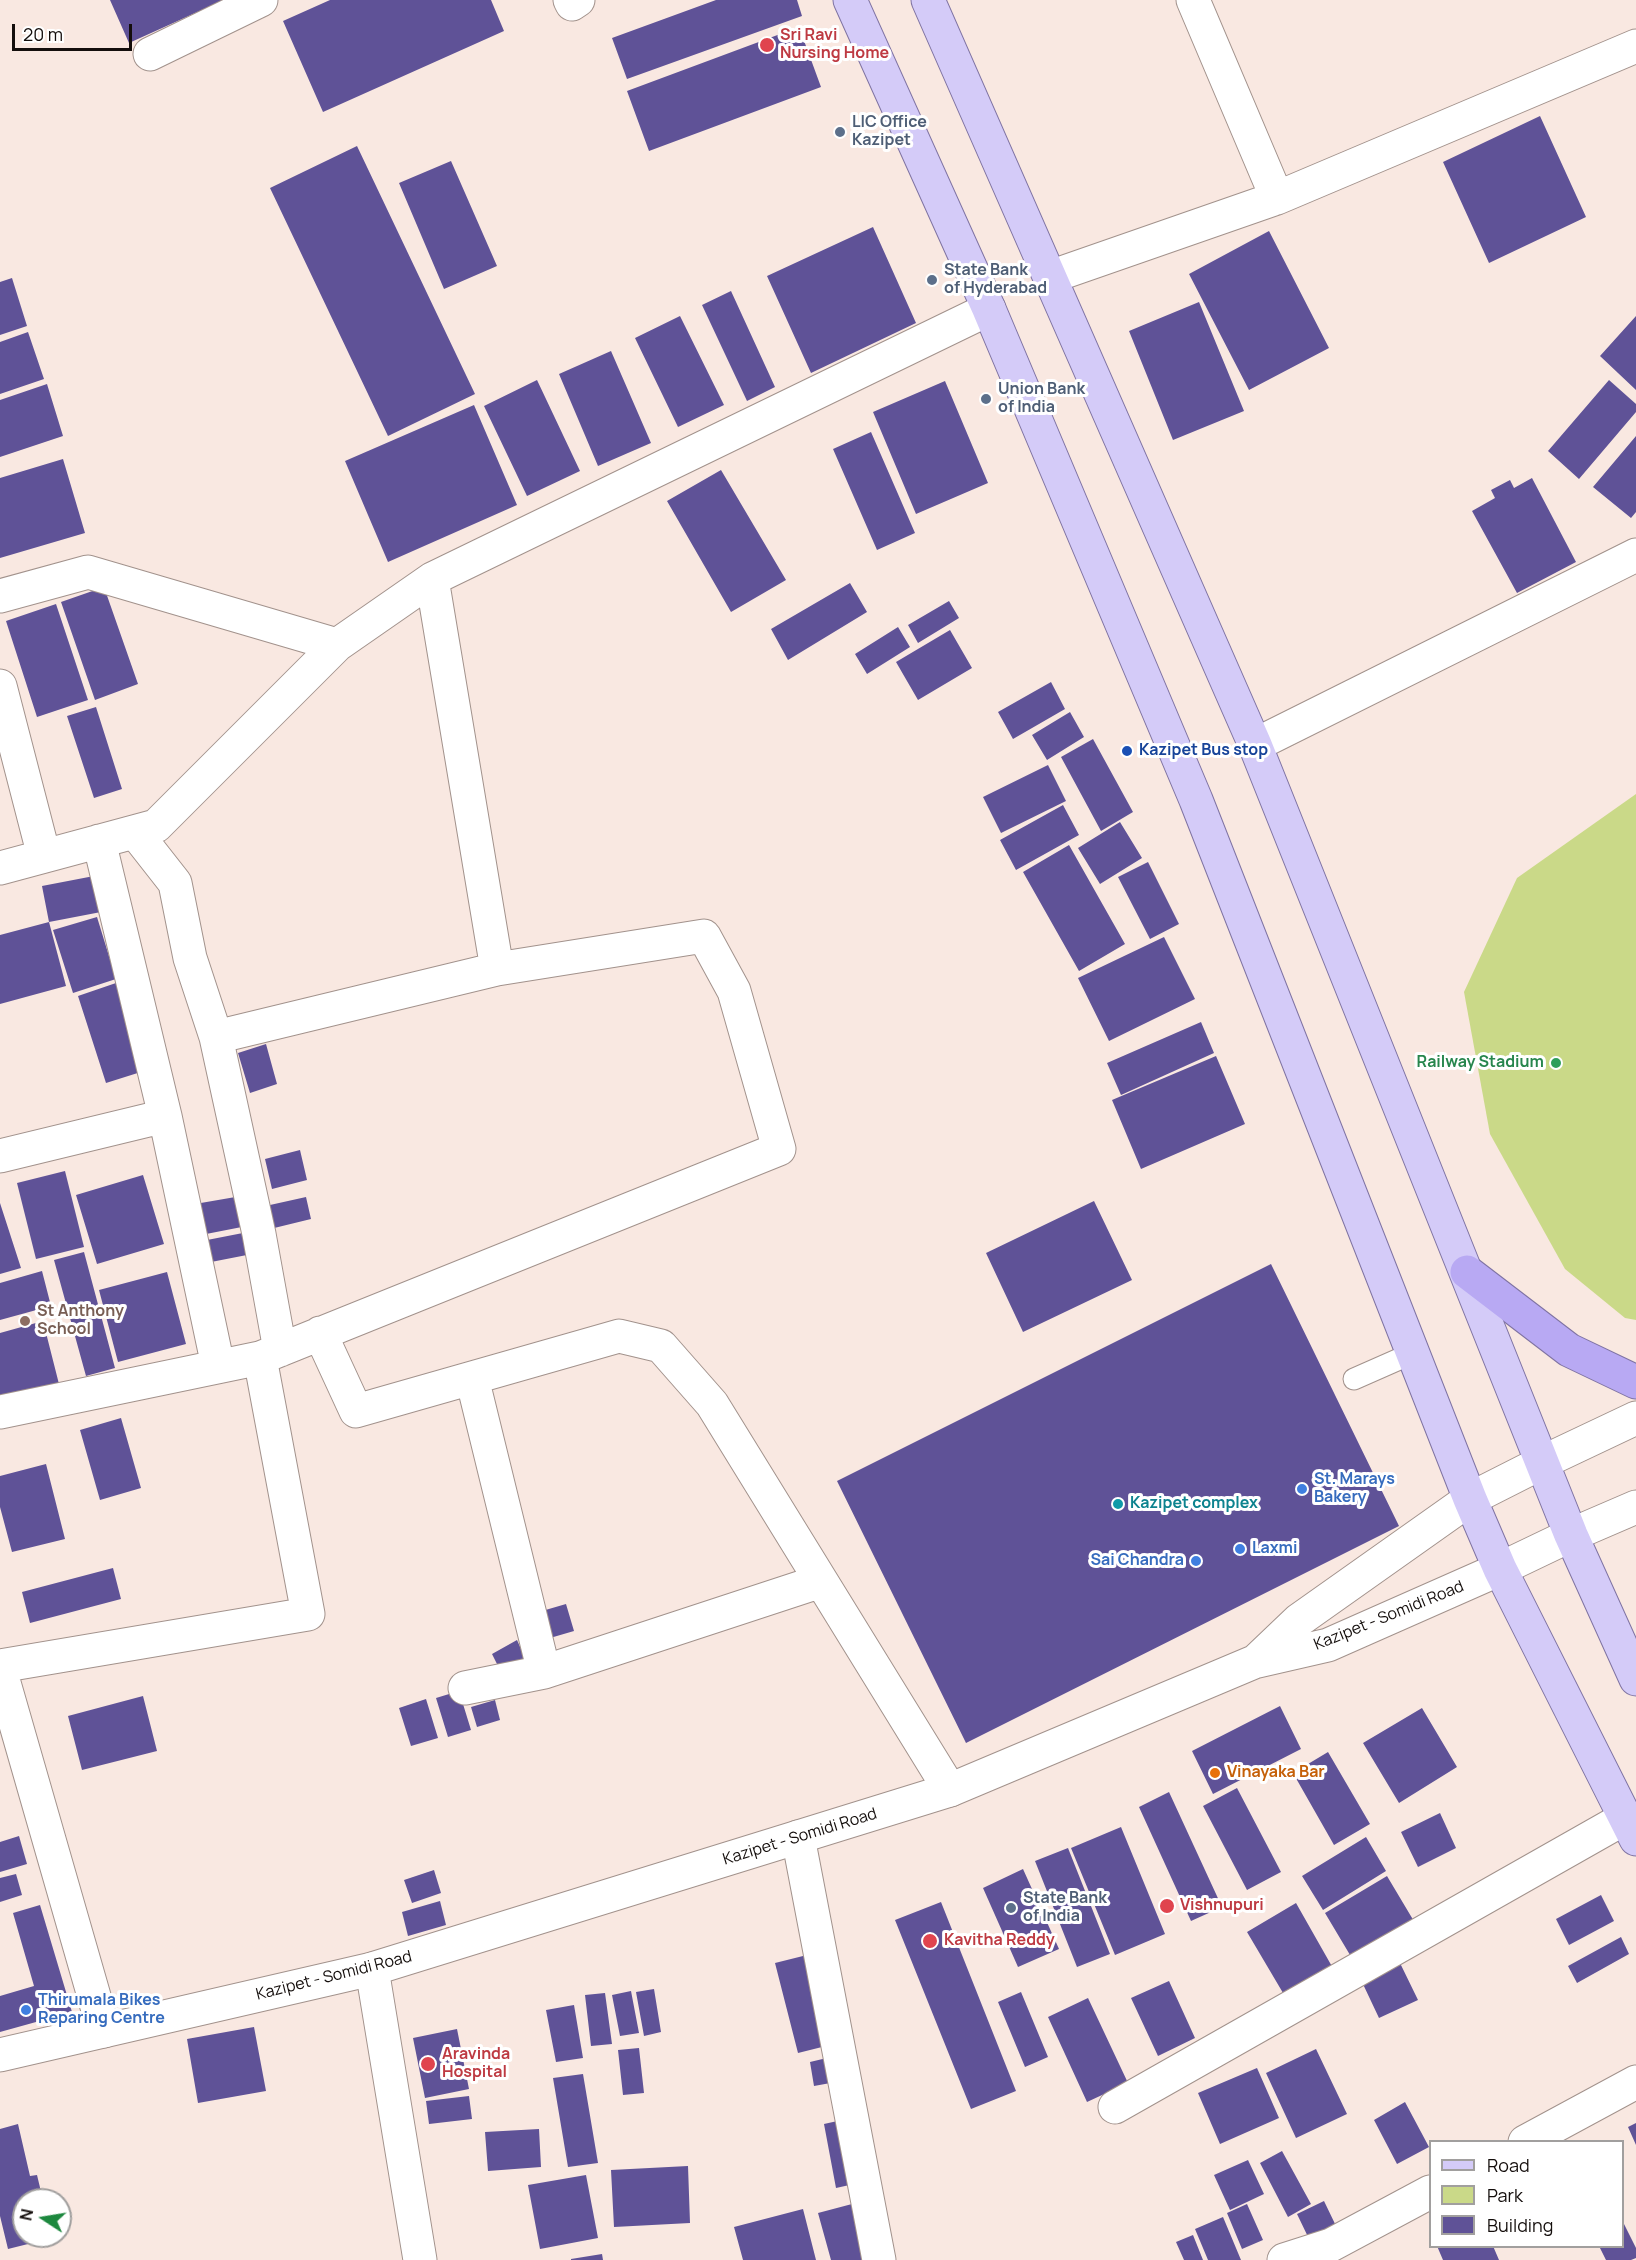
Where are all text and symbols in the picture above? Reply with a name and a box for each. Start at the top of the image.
scale bar [15,12,135,50]
text: 20 m [23,22,63,46]
place label: Sri Ravi Nursing Home [780,26,889,64]
marker: Sri Ravi Nursing Home [758,36,776,54]
place label: LIC Office Kazipet [852,113,927,151]
marker: LIC Office Kazipet [833,125,847,139]
place label: State Bank of Hyderabad [944,261,1047,299]
marker: State Bank of Hyderabad [925,273,939,287]
place label: Union Bank of India [998,380,1085,418]
marker: Union Bank of India [979,392,993,406]
place label: Kazipet Bus stop [1139,741,1268,761]
marker: Kazipet Bus stop [1120,744,1134,758]
place label: Railway Stadium [1417,1053,1544,1073]
marker: Railway Stadium [1549,1056,1563,1070]
place label: St Anthony School [37,1302,124,1340]
marker: St Anthony School [18,1314,32,1328]
place label: St. Marays Bakery [1314,1470,1395,1508]
marker: St. Marays Bakery [1295,1482,1309,1496]
place label: Kazipet complex [1130,1494,1258,1514]
marker: Kazipet complex [1111,1497,1125,1511]
place label: Laxmi [1252,1539,1297,1559]
marker: Laxmi [1233,1542,1247,1556]
place label: Sai Chandra [1090,1551,1184,1571]
marker: Sai Chandra [1189,1554,1203,1568]
street label: Kazipet - Somidi Road [1311,1577,1467,1655]
place label: Vinayaka Bar [1227,1763,1325,1783]
marker: Vinayaka Bar [1208,1766,1222,1780]
street label: Kazipet - Somidi Road [721,1804,879,1870]
place label: State Bank of India [1023,1889,1107,1927]
place label: Vishnupuri [1180,1896,1264,1916]
marker: Vishnupuri [1158,1897,1176,1915]
marker: State Bank of India [1004,1901,1018,1915]
place label: Kavitha Reddy [944,1931,1055,1951]
marker: Kavitha Reddy [921,1932,939,1950]
street label: Kazipet - Somidi Road [254,1947,414,2005]
place label: Thirumala Bikes Reparing Centre [38,1991,165,2029]
marker: Thirumala Bikes Reparing Centre [19,2003,33,2017]
place label: Aravinda Hospital [442,2045,510,2083]
marker: Aravinda Hospital [419,2055,437,2073]
legend [1429,2140,1624,2248]
text: Road [1487,2153,1530,2177]
text: Park [1487,2183,1523,2207]
north arrow [12,2188,72,2248]
text: N [14,2207,38,2223]
text: Building [1487,2213,1553,2237]

